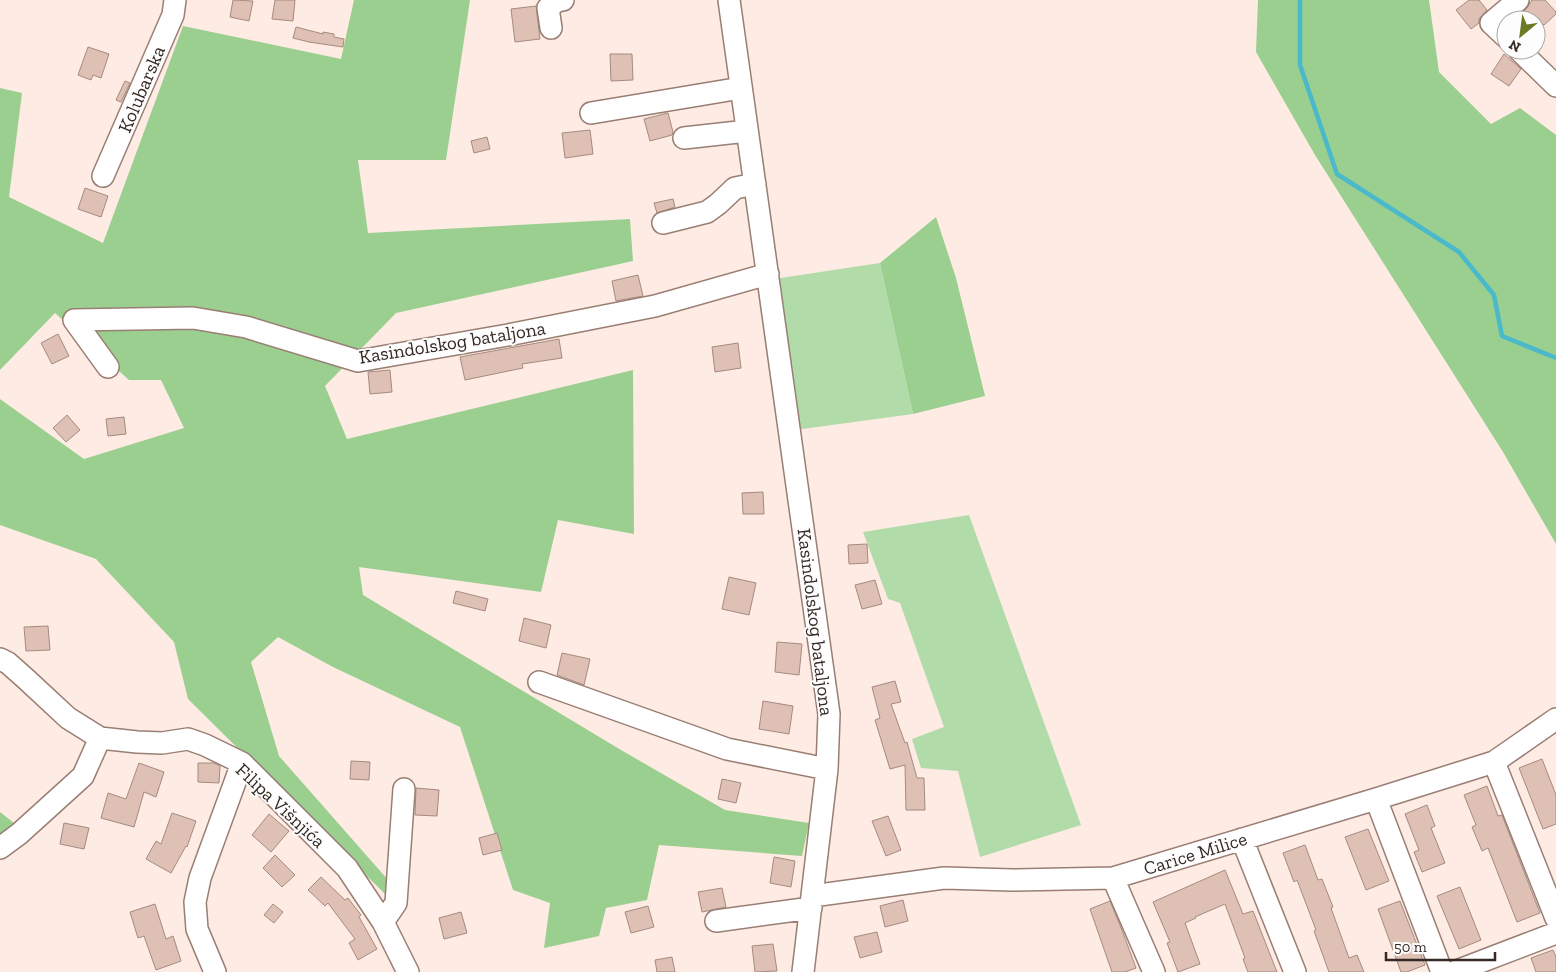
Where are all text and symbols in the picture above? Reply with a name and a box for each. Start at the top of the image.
north arrow [1496,10,1546,60]
text: N [1506,36,1524,56]
street label: Kolubarska [113,42,170,136]
street label: Kasindolskog bataljona [357,316,547,369]
street label: Kasindolskog bataljona [793,527,838,717]
street label: Filipa Višnjića [231,758,330,853]
street label: Carice Milice [1141,827,1250,880]
scale bar [1386,930,1495,962]
text: 50 m [1394,938,1427,956]

